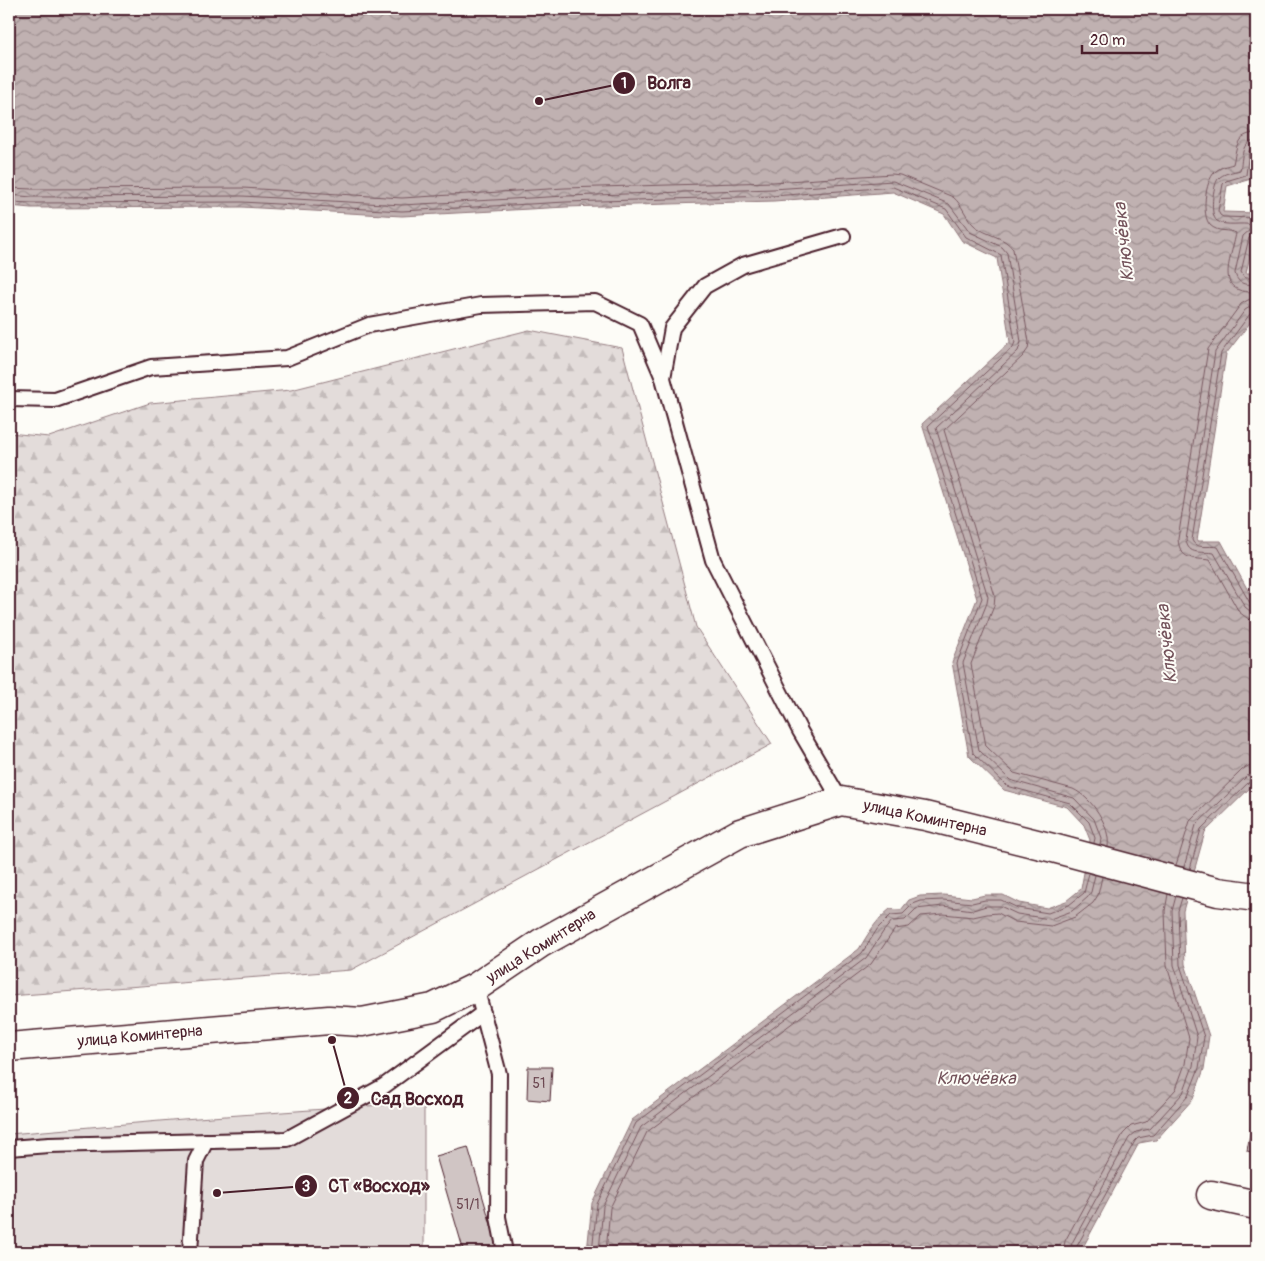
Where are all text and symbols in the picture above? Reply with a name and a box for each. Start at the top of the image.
scale bar [1082,22,1158,54]
text: 20 m [1090,31,1125,50]
callout: Волга [612,66,701,99]
text: Волга [647,72,692,95]
text: 1 [621,74,627,93]
water label: Ключёвка [1108,200,1140,283]
water label: Ключёвка [1151,602,1183,685]
street label: улица Коминтерна [860,795,989,841]
street label: улица Коминтерна [482,904,600,988]
street label: улица Коминтерна [76,1021,203,1052]
water label: Ключёвка [936,1067,1017,1090]
house number: 51 [532,1075,546,1092]
callout: Сад Восход [336,1082,474,1115]
text: Сад Восход [371,1088,464,1111]
text: 2 [344,1089,352,1108]
callout: СТ «Восход» [294,1169,440,1202]
text: СТ «Восход» [328,1175,431,1198]
text: 3 [302,1177,310,1196]
house number: 51/1 [456,1196,480,1213]

